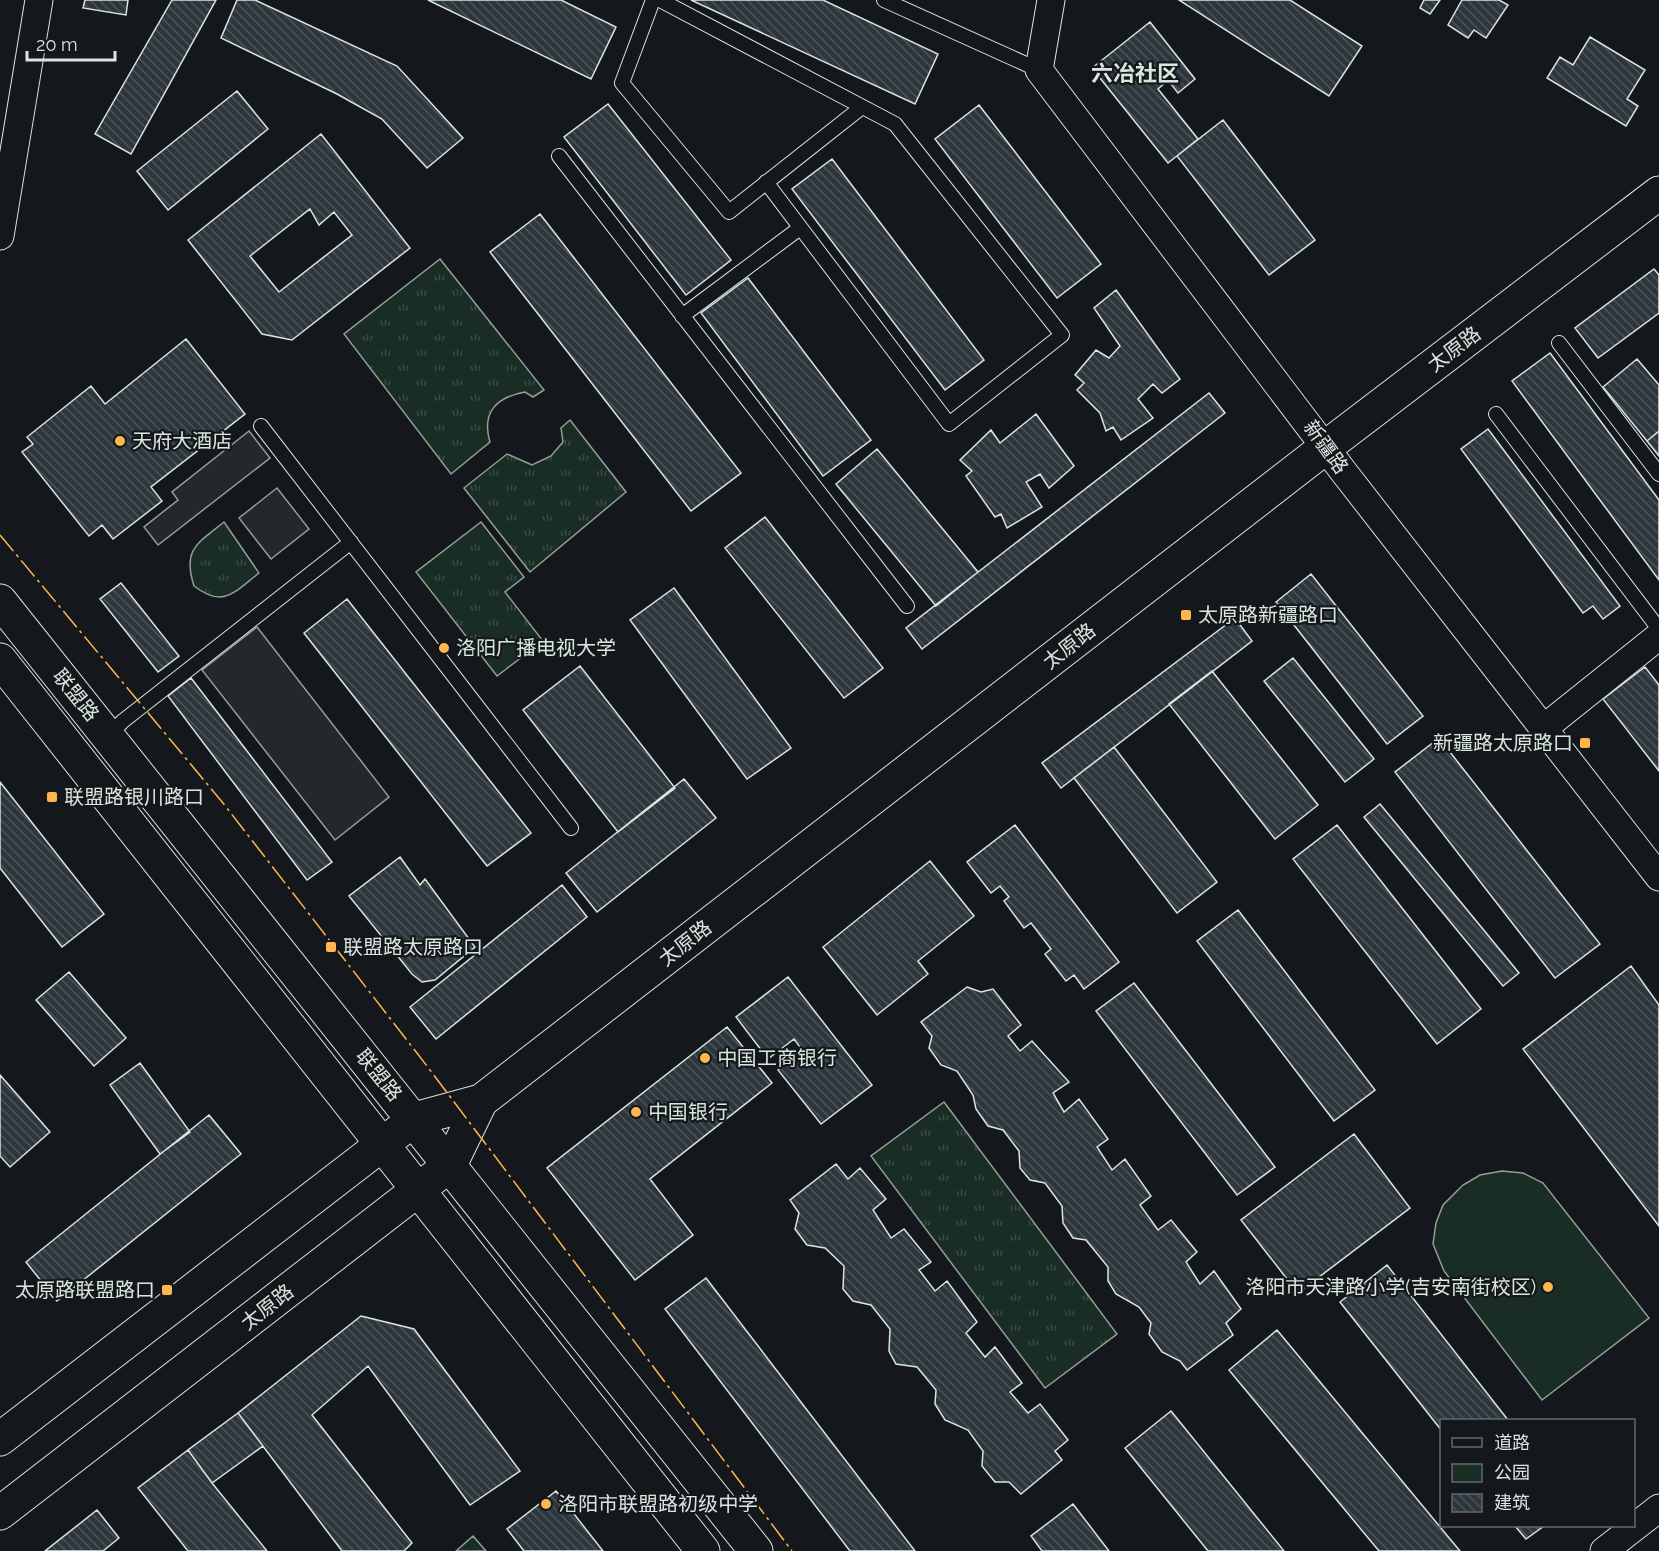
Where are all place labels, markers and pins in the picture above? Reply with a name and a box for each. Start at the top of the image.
place label: 天府大酒店 [132,429,232,453]
marker: 天府大酒店 [113,434,127,448]
place label: 太原路新疆路口 [1198,603,1338,627]
marker: 太原路新疆路口 [1179,608,1193,622]
place label: 洛阳广播电视大学 [456,636,616,660]
marker: 洛阳广播电视大学 [437,641,451,655]
place label: 新疆路太原路口 [1433,731,1573,755]
marker: 新疆路太原路口 [1578,736,1592,750]
place label: 联盟路银川路口 [64,785,204,809]
marker: 联盟路银川路口 [45,790,59,804]
place label: 联盟路太原路口 [343,935,483,959]
marker: 联盟路太原路口 [324,940,338,954]
place label: 中国工商银行 [717,1046,837,1070]
marker: 中国工商银行 [698,1051,712,1065]
place label: 中国银行 [648,1100,728,1124]
marker: 中国银行 [629,1105,643,1119]
place label: 洛阳市天津路小学(吉安南街校区) [1245,1275,1536,1299]
place label: 太原路联盟路口 [15,1278,155,1302]
marker: 洛阳市天津路小学(吉安南街校区) [1541,1280,1555,1294]
marker: 太原路联盟路口 [160,1283,174,1297]
place label: 洛阳市联盟路初级中学 [558,1492,758,1516]
marker: 洛阳市联盟路初级中学 [539,1497,553,1511]

